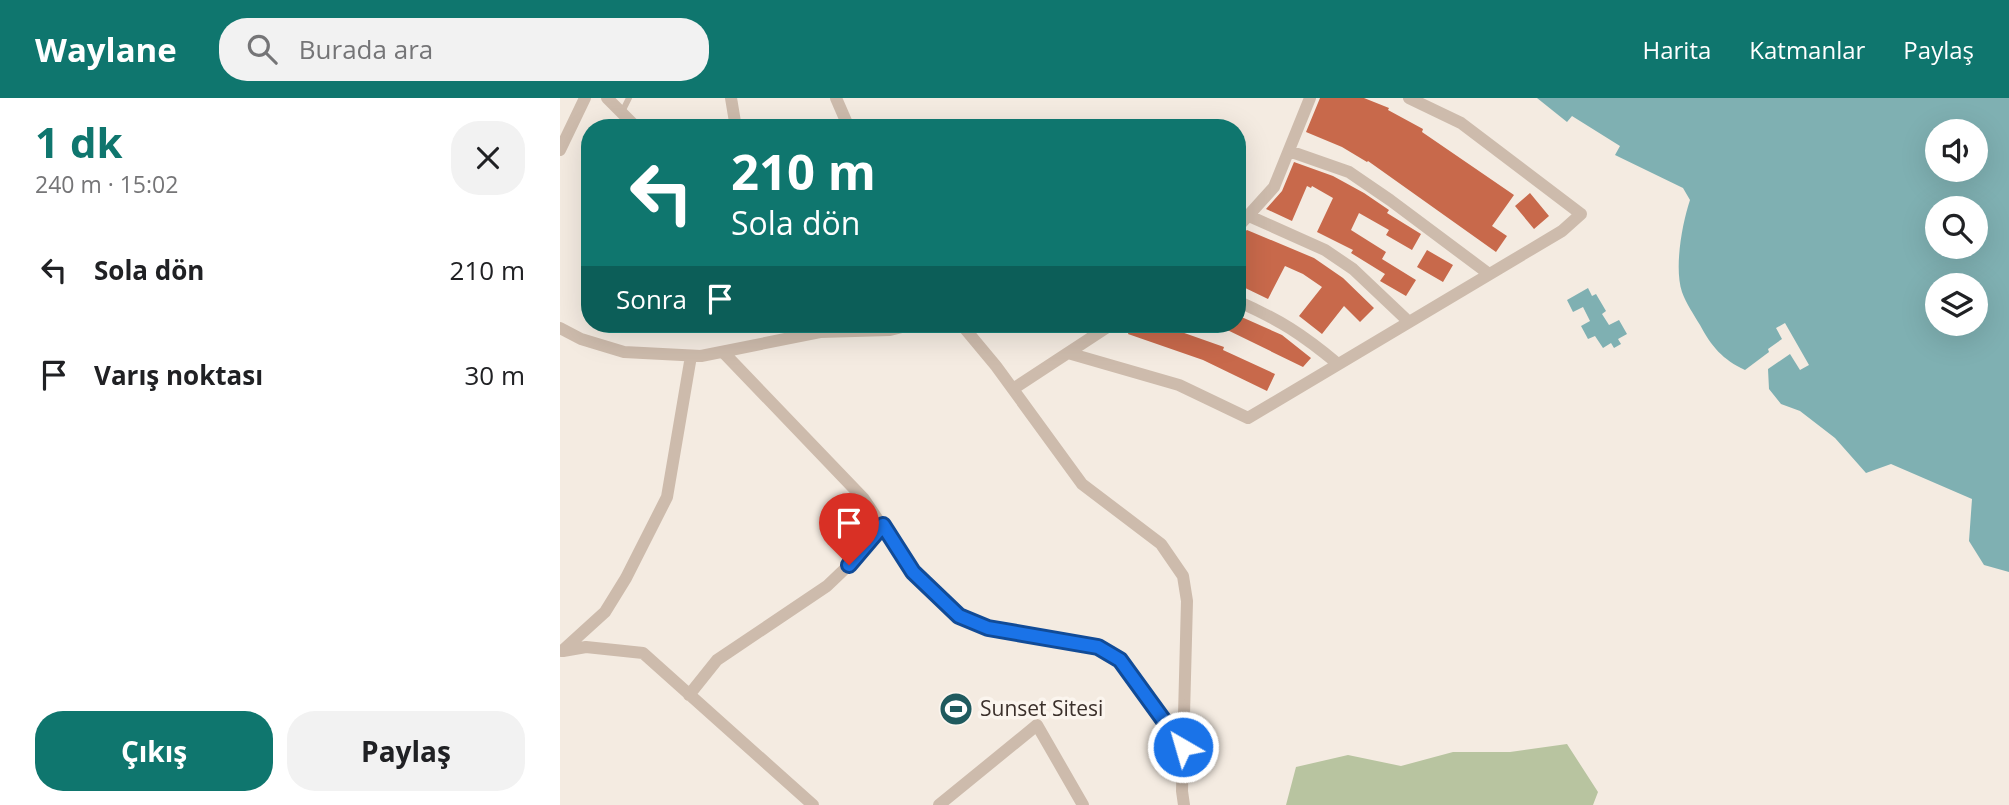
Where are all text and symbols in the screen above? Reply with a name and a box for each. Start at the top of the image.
search box [219,18,709,81]
text: Waylane [35,27,177,72]
icon: search [243,30,281,68]
text: Burada ara [299,31,433,67]
text: Harita [1643,33,1711,66]
text: Katmanlar [1749,33,1865,66]
text: Paylaş [1903,33,1974,66]
text: 1 dk [35,113,123,170]
map controls [1925,119,1988,336]
button: sound [1925,119,1988,182]
button: close [451,121,525,195]
text: 210 m [731,138,876,204]
icon: left [616,147,707,238]
text: 240 m · 15:02 [35,168,178,200]
button: search [1925,196,1988,259]
text: Sola dön [731,201,860,244]
icon: left [35,251,73,289]
text: Sola dön [94,252,204,288]
text: 210 m [450,252,525,288]
button: layers [1925,273,1988,336]
icon: arrive [701,280,739,318]
text: Sonra [616,281,687,317]
icon: arrive [35,356,73,394]
text: Varış noktası [94,357,263,393]
text: 30 m [464,357,525,393]
pin [819,493,879,565]
icon: arrive [830,504,868,542]
sports icon: Sunset Sitesi [937,690,975,728]
place label: Sunset Sitesi [980,694,1103,722]
position arrow [1146,710,1220,784]
button: Çıkış [35,711,273,791]
button: Paylaş [287,711,525,791]

